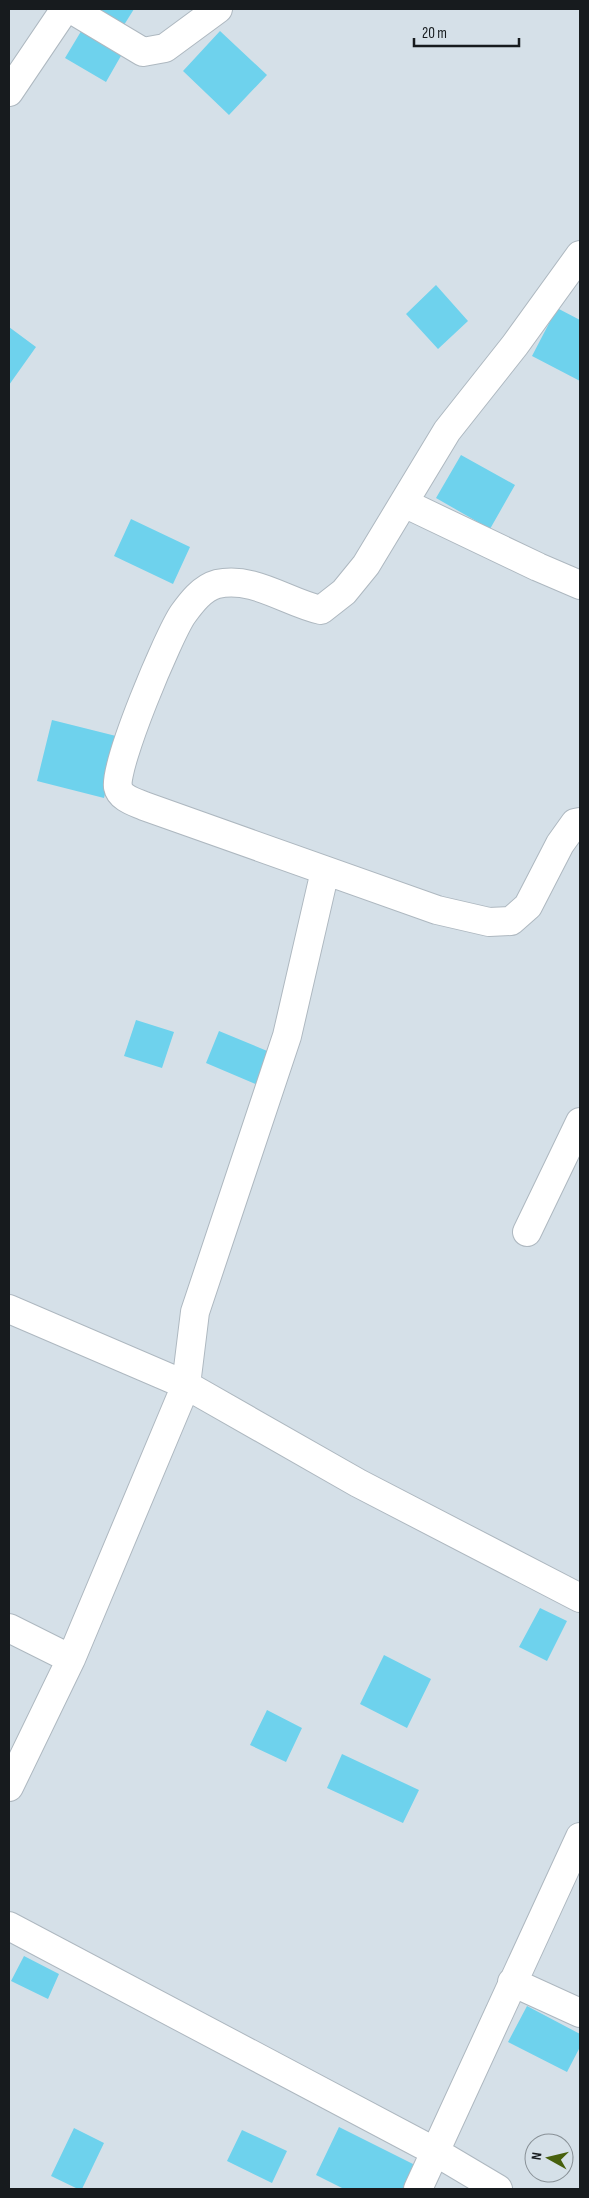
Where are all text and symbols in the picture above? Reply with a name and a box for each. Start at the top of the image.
scale bar [414,15,519,47]
text: 20 m [422,24,447,43]
north arrow [524,2133,574,2183]
text: N [528,2151,546,2161]

